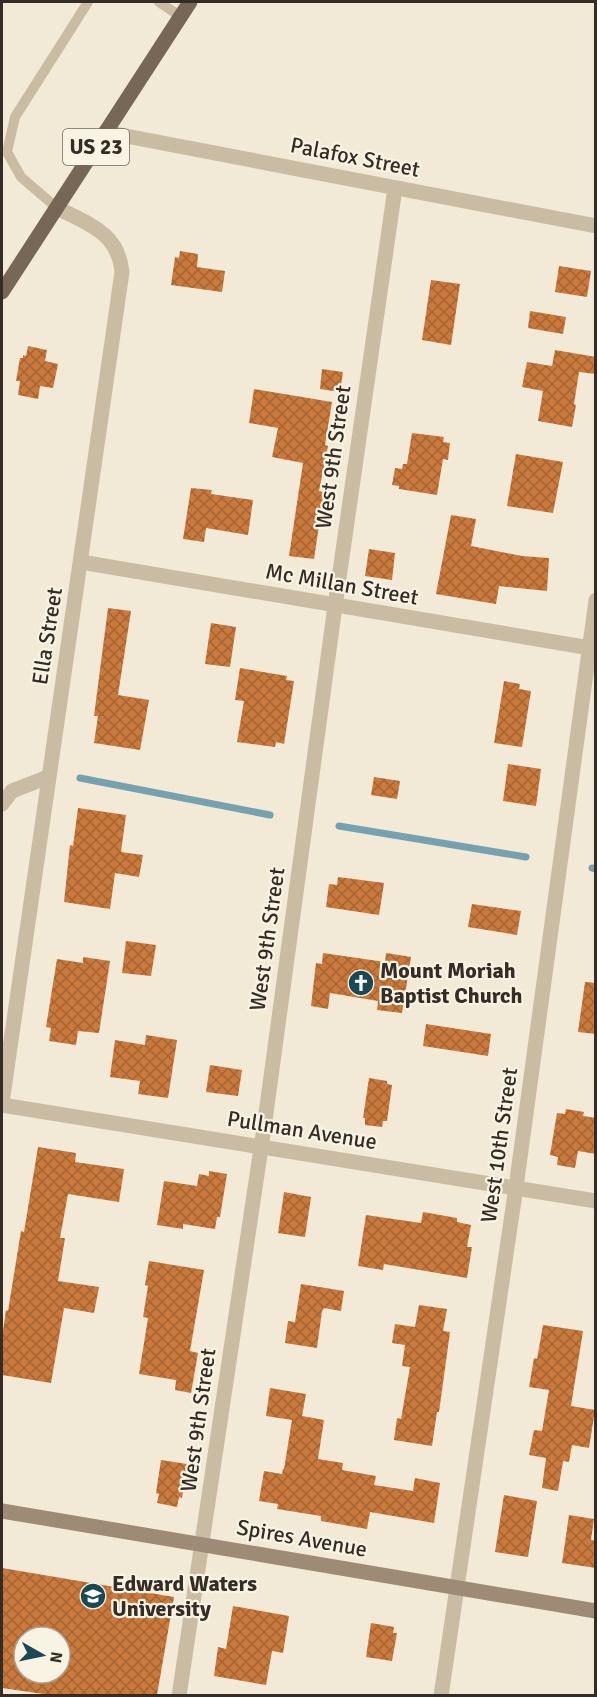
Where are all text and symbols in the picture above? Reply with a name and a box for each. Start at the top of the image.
road number: US 23 [63,129,129,165]
street label: Palafox Street [288,131,422,183]
street label: West 9th Street [310,383,356,531]
street label: Mc Millan Street [263,557,421,611]
street label: Ella Street [26,585,68,687]
street label: West 9th Street [244,865,290,1013]
place label: Mount Moriah Baptist Church [380,957,523,1009]
church icon: Mount Moriah Baptist Church [346,968,376,998]
street label: West 10th Street [475,1065,523,1224]
street label: Pullman Avenue [225,1105,379,1155]
street label: West 9th Street [175,1346,221,1494]
street label: Spires Avenue [235,1513,369,1563]
place label: Edward Waters University [112,1570,257,1622]
school or university icon: Edward Waters University [78,1581,108,1611]
north arrow [12,1625,72,1685]
text: N [45,1650,67,1664]

